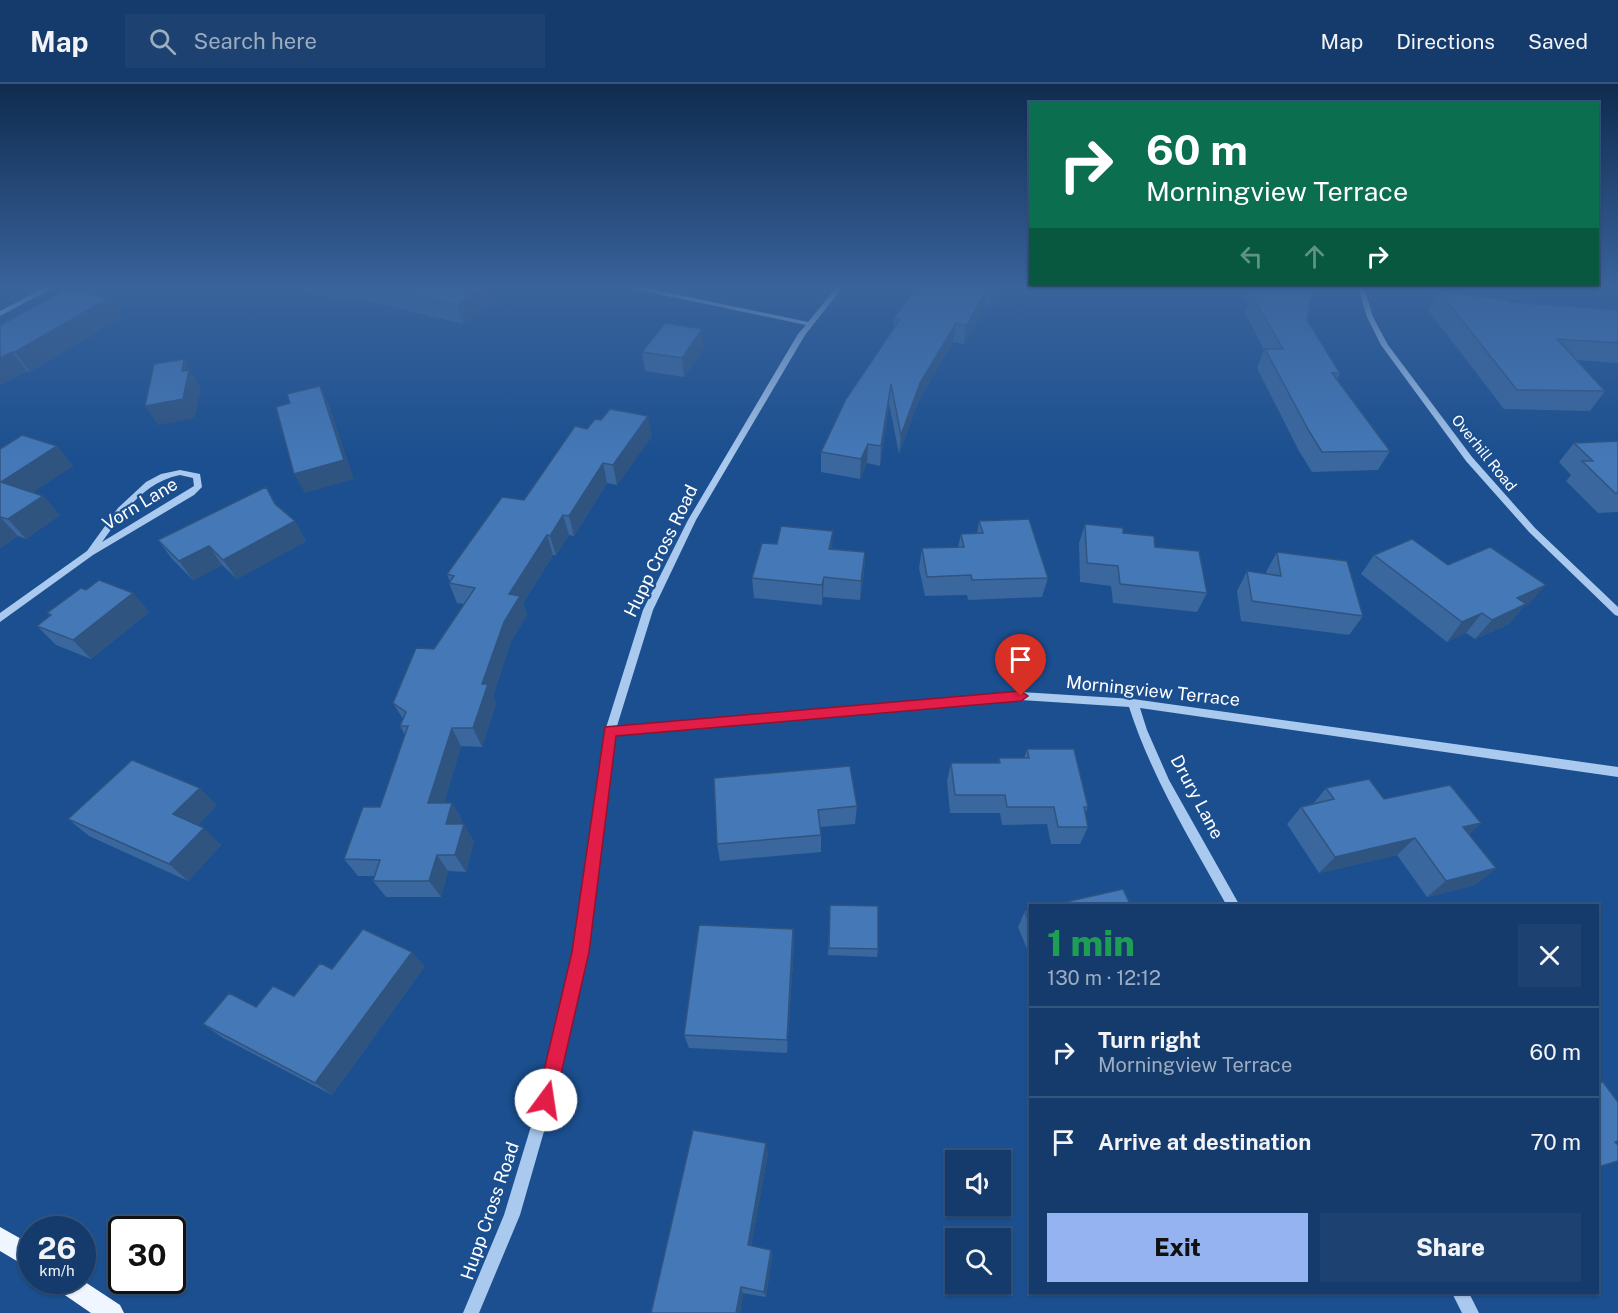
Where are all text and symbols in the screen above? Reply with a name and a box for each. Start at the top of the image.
search box [125,14,545,68]
text: Map [30,25,89,58]
icon: search [146,25,179,58]
text: Search here [194,28,317,54]
text: Map [1321,29,1363,54]
text: Directions [1396,29,1495,54]
text: Saved [1528,29,1588,54]
text: 60 m [1146,125,1248,174]
icon: right [1047,126,1125,204]
text: Morningview Terrace [1146,175,1408,207]
icon: left [1235,240,1268,273]
icon: ahead [1298,240,1331,273]
icon: right [1361,240,1394,273]
street label: Overhill Road [1448,411,1520,494]
street label: Vorn Lane [98,473,181,534]
street label: Hupp Cross Road [619,481,702,620]
pin [995,634,1046,696]
icon: arrive [1004,643,1037,676]
street label: Morningview Terrace [1065,671,1241,710]
street label: Drury Lane [1167,751,1228,842]
text: 1 min [1047,922,1135,964]
button: close [1518,924,1581,987]
text: 130 m · 12:12 [1047,966,1161,990]
text: Turn right [1098,1027,1201,1053]
icon: right [1047,1036,1080,1069]
text: 60 m [1530,1039,1581,1065]
text: Morningview Terrace [1098,1053,1292,1077]
position arrow [514,1068,578,1132]
icon: arrive [1047,1126,1080,1159]
text: Arrive at destination [1098,1129,1311,1155]
text: 70 m [1530,1129,1581,1155]
street label: Hupp Cross Road [456,1139,523,1283]
map controls [945,1150,1011,1294]
button: sound [945,1150,1011,1216]
button: Exit [1047,1213,1308,1282]
button: Share [1320,1213,1581,1282]
speed limit sign: 30 [108,1216,186,1294]
button: search [945,1228,1011,1294]
text: 26 [38,1230,76,1266]
text: km/h [39,1262,75,1279]

